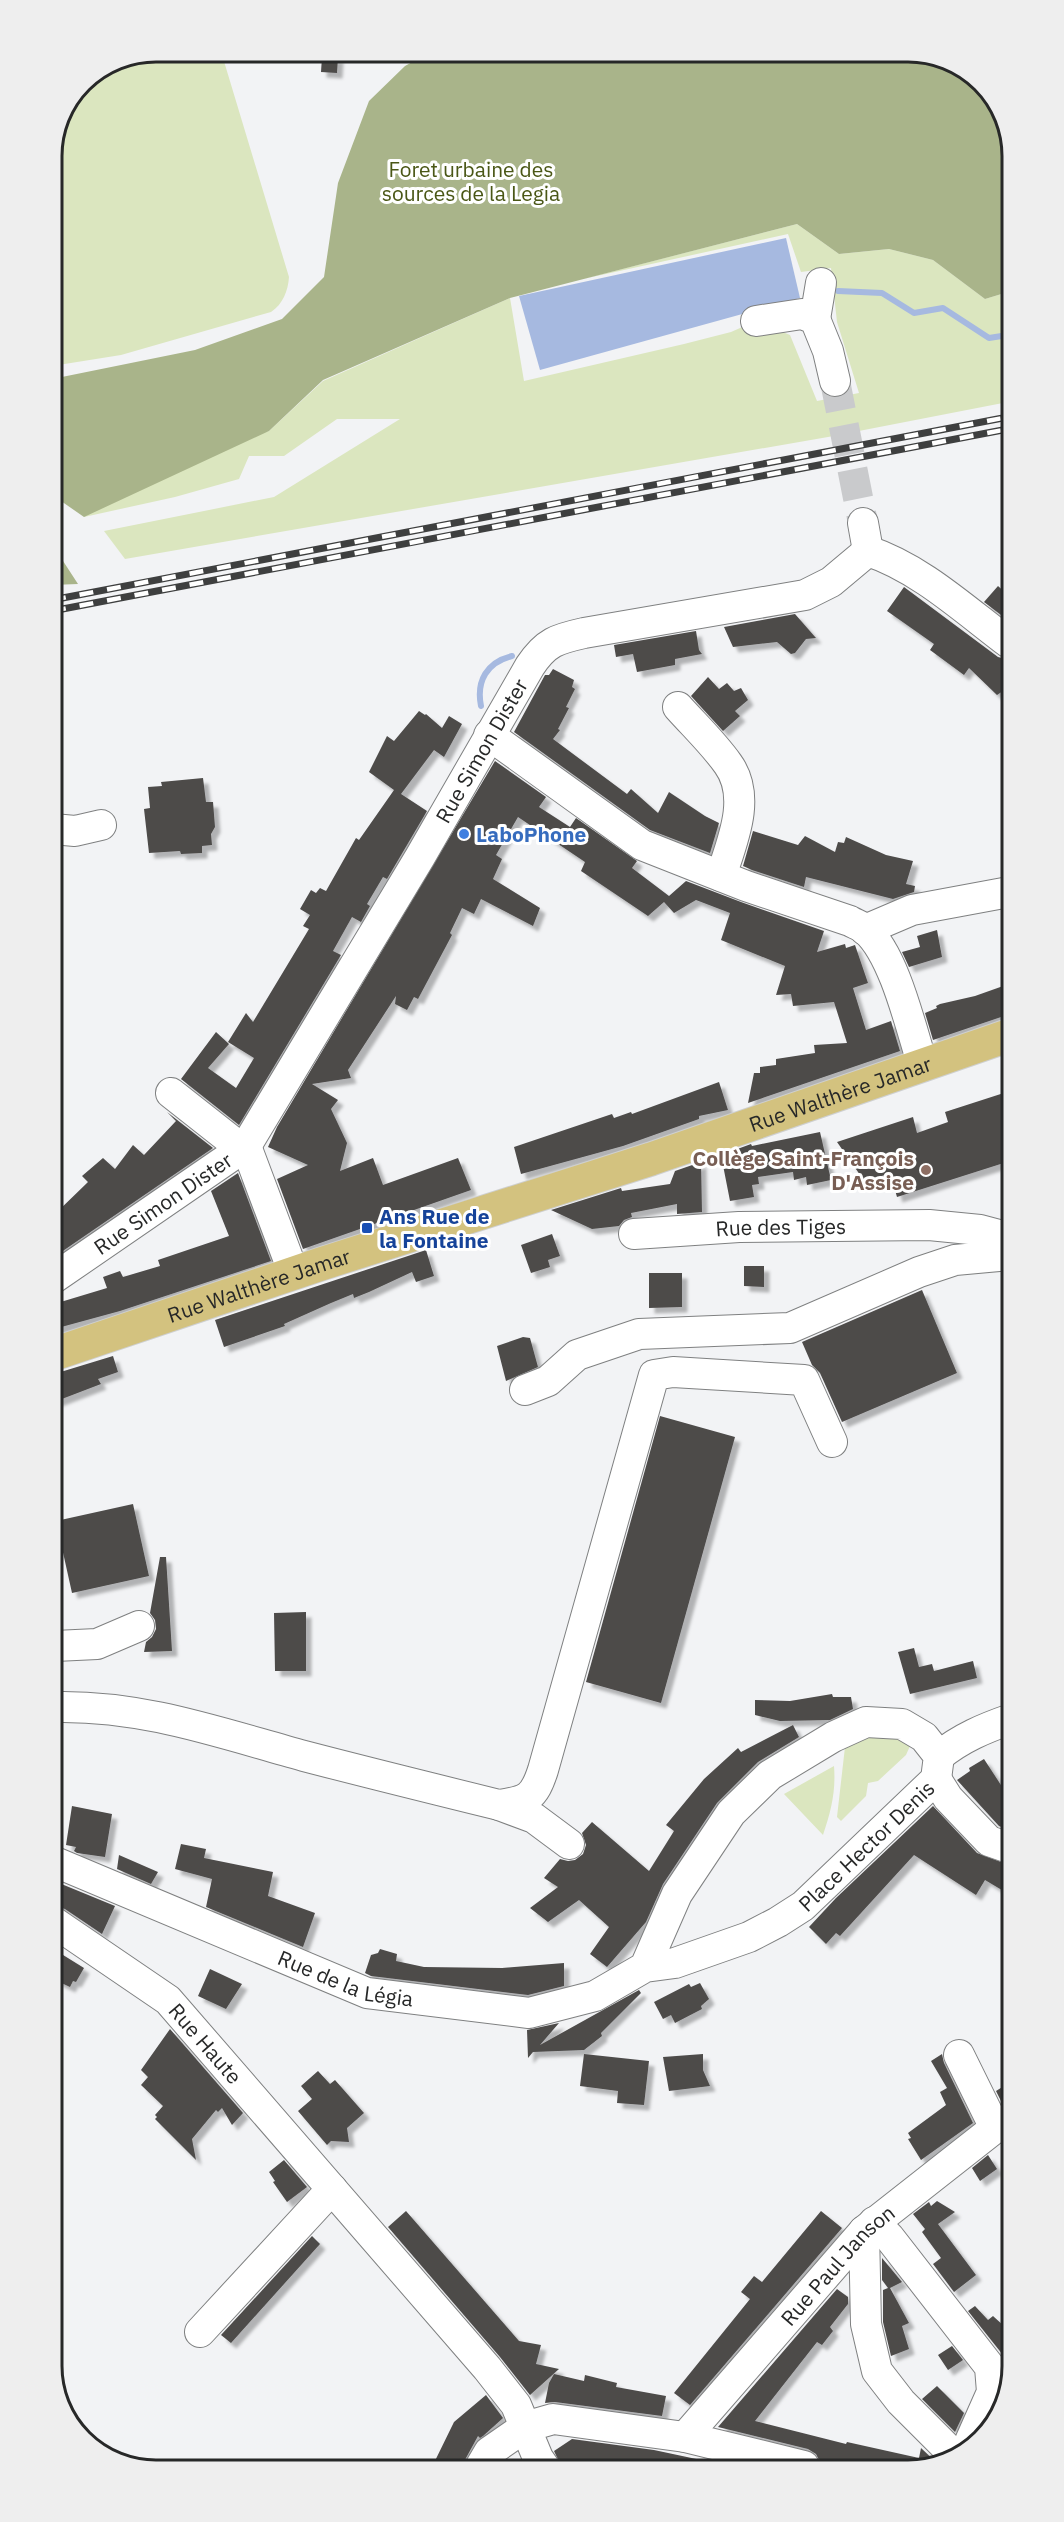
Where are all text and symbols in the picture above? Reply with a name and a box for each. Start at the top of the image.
park label: Foret urbaine des sources de la Legia [382,155,560,207]
street label: Rue Simon Dister [429,673,534,828]
place label: LaboPhone [476,820,586,848]
marker: LaboPhone [457,827,471,841]
street label: Rue Walthère Jamar [745,1049,935,1138]
place label: Collège Saint-François D'Assise [693,1144,914,1196]
street label: Rue Simon Dister [88,1146,238,1261]
marker: Collège Saint-François D'Assise [919,1163,933,1177]
place label: Ans Rue de la Fontaine [379,1202,490,1254]
street label: Rue des Tiges [714,1212,846,1243]
marker: Ans Rue de la Fontaine [360,1221,374,1235]
street label: Rue Walthère Jamar [164,1241,354,1329]
street label: Place Hector Denis [792,1774,940,1917]
street label: Rue de la Légia [274,1943,415,2013]
street label: Rue Haute [163,1997,248,2090]
street label: Rue Paul Janson [774,2198,900,2331]

